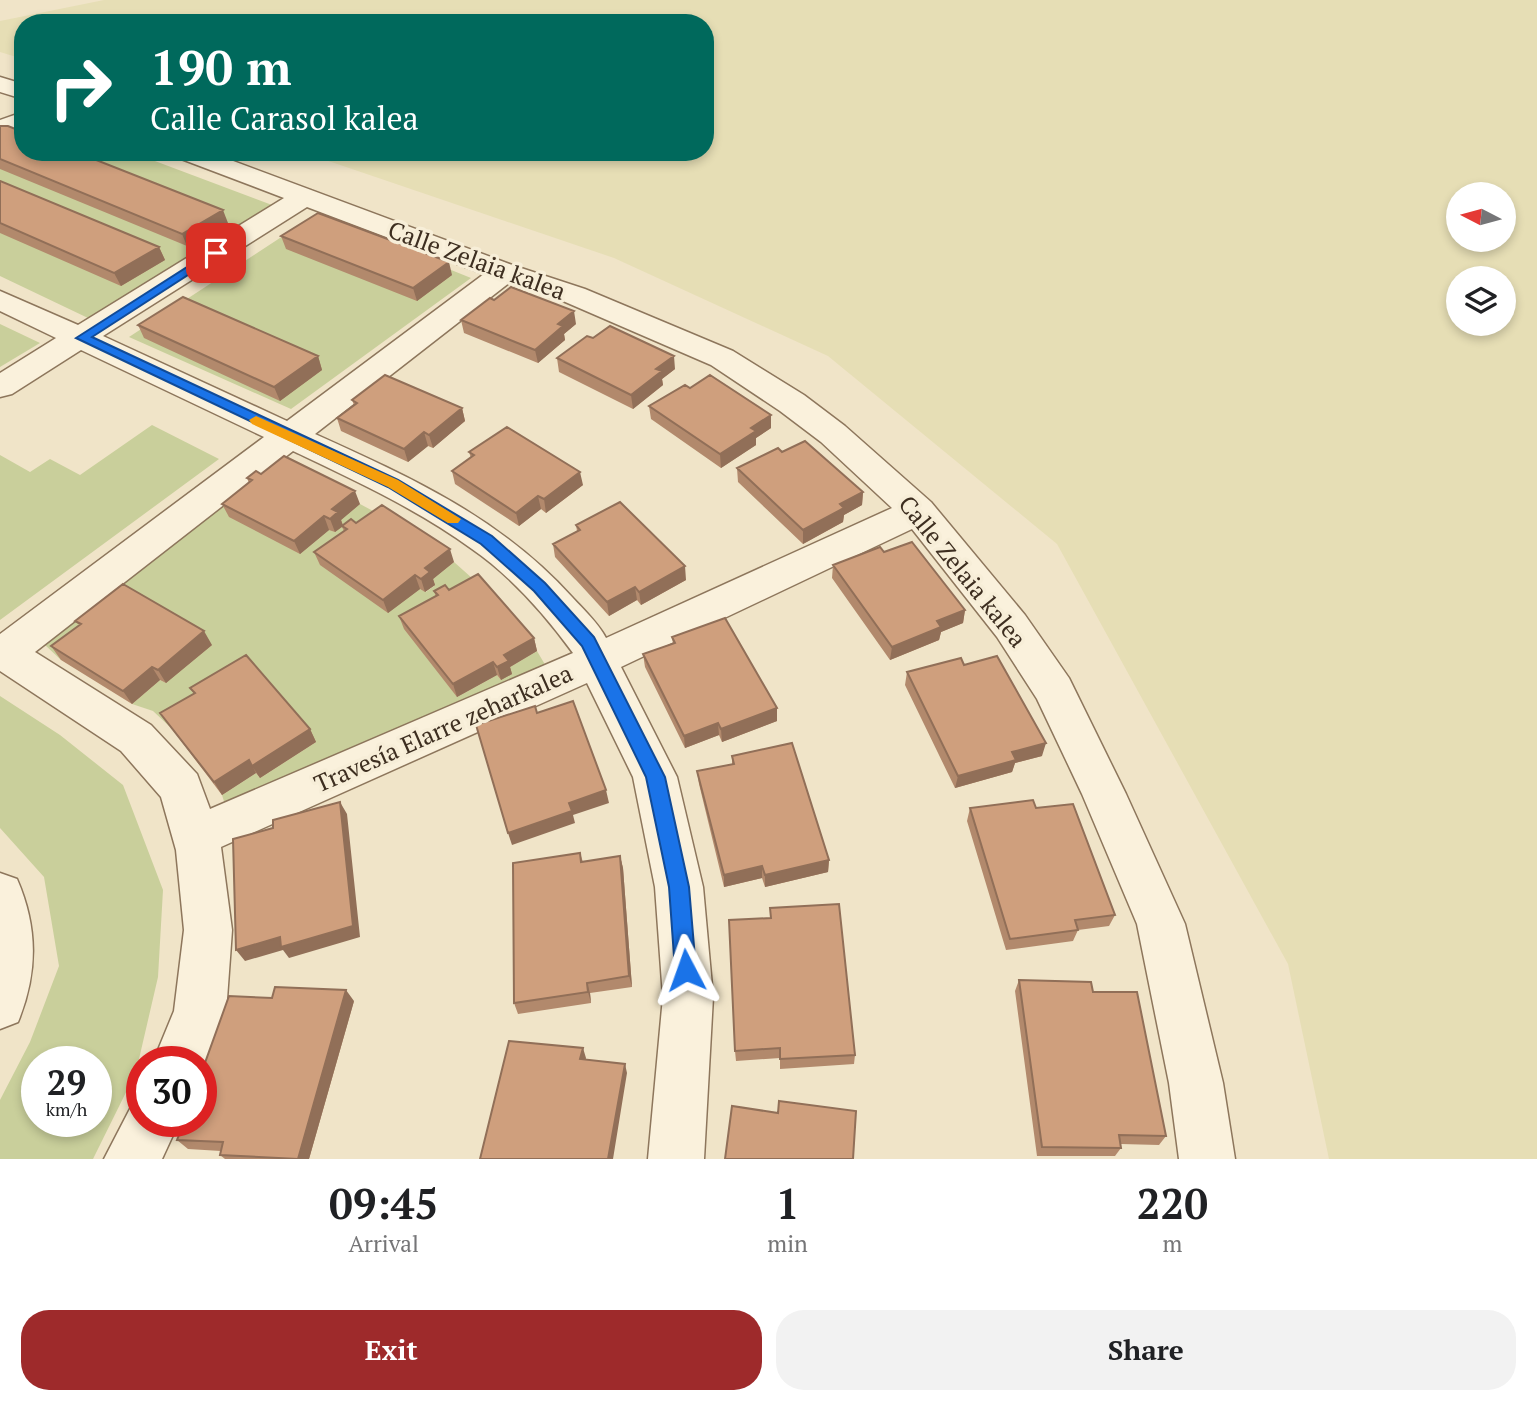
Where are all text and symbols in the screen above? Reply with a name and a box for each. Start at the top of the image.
text: 190 m [150,34,292,99]
icon: right [35,42,126,133]
text: Calle Carasol kalea [150,97,419,139]
north arrow [1446,182,1516,252]
map controls [1446,182,1516,336]
street label: Calle Zelaia kalea [384,213,570,307]
pin [186,223,246,283]
icon: arrive [197,234,235,272]
button: layers [1446,266,1516,336]
street label: Calle Zelaia kalea [892,488,1034,654]
street label: Travesía Elarre zeharkalea [309,657,577,799]
position arrow [649,933,723,1007]
speed limit sign: 30 [126,1046,217,1137]
text: 29 [47,1059,86,1105]
text: km/h [46,1097,87,1121]
text: 09:45 [329,1175,438,1231]
text: 1 [776,1175,799,1231]
text: 220 [1137,1175,1208,1231]
text: Arrival [348,1228,419,1259]
text: min [767,1228,808,1259]
text: m [1162,1228,1182,1259]
button: Exit [21,1310,762,1390]
button: Share [776,1310,1516,1390]

